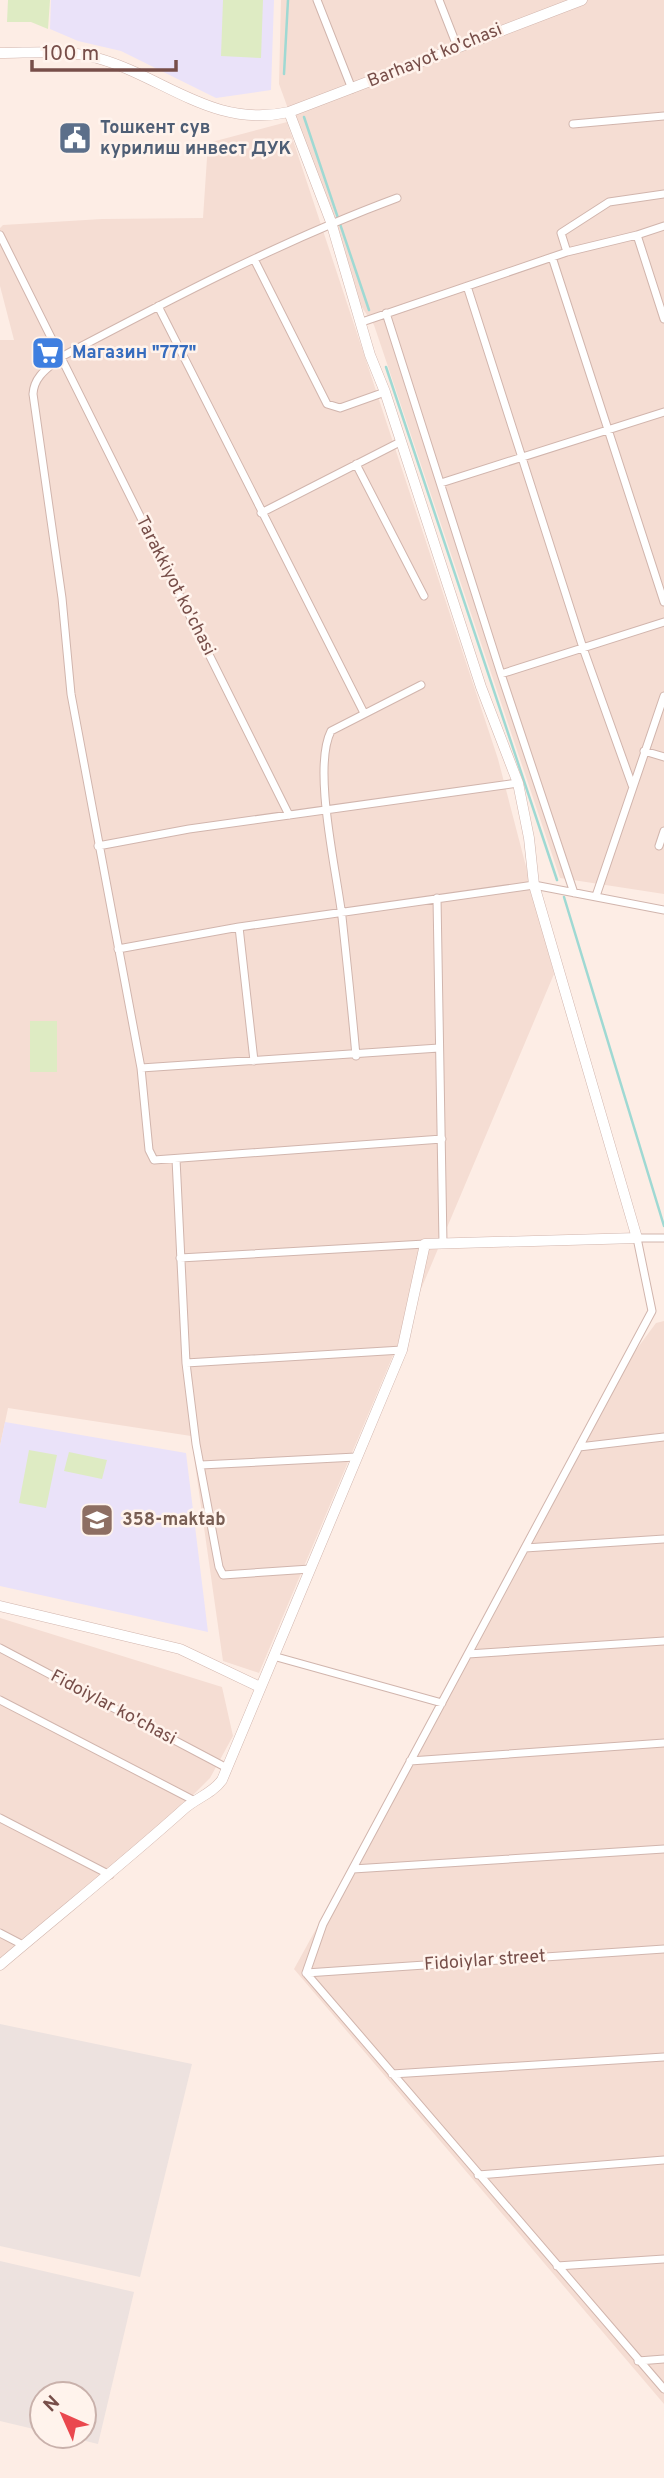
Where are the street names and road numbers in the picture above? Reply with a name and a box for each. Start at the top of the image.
street label: Barhayot ko'chasi [364,19,506,93]
street label: Tarakkiyot ko'chasi [130,512,220,660]
street label: Fidoiylar ko'chasi [46,1665,180,1751]
street label: Fidoiylar street [423,1945,547,1977]

